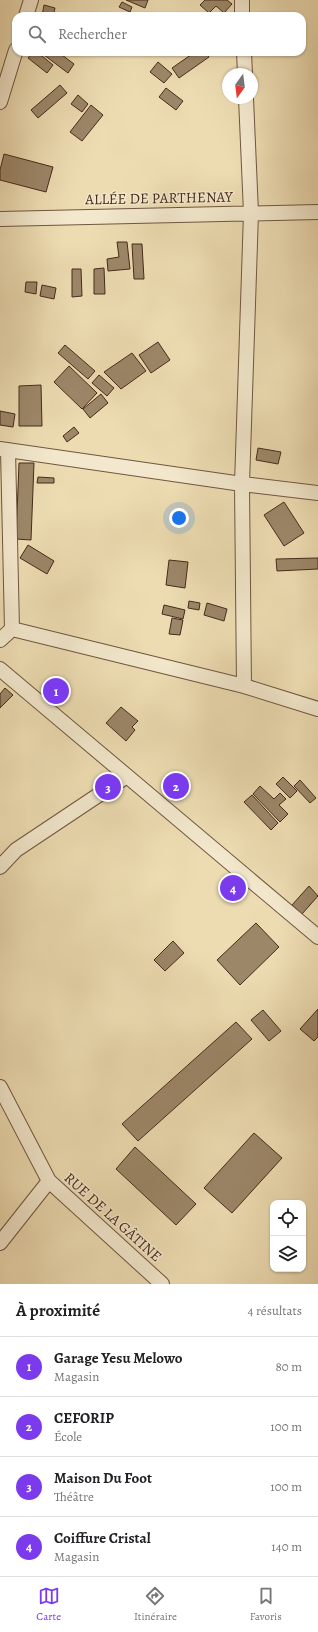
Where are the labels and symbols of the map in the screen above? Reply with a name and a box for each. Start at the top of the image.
north arrow [222,68,258,104]
street label: ALLÉE DE PARTHENAY [84,187,234,209]
your location [169,508,189,528]
pin: 1 [43,676,69,706]
pin: 2 [163,771,189,801]
pin: 3 [95,772,121,802]
pin: 4 [220,873,246,903]
street label: RUE DE LA GÂTINE [60,1168,166,1266]

